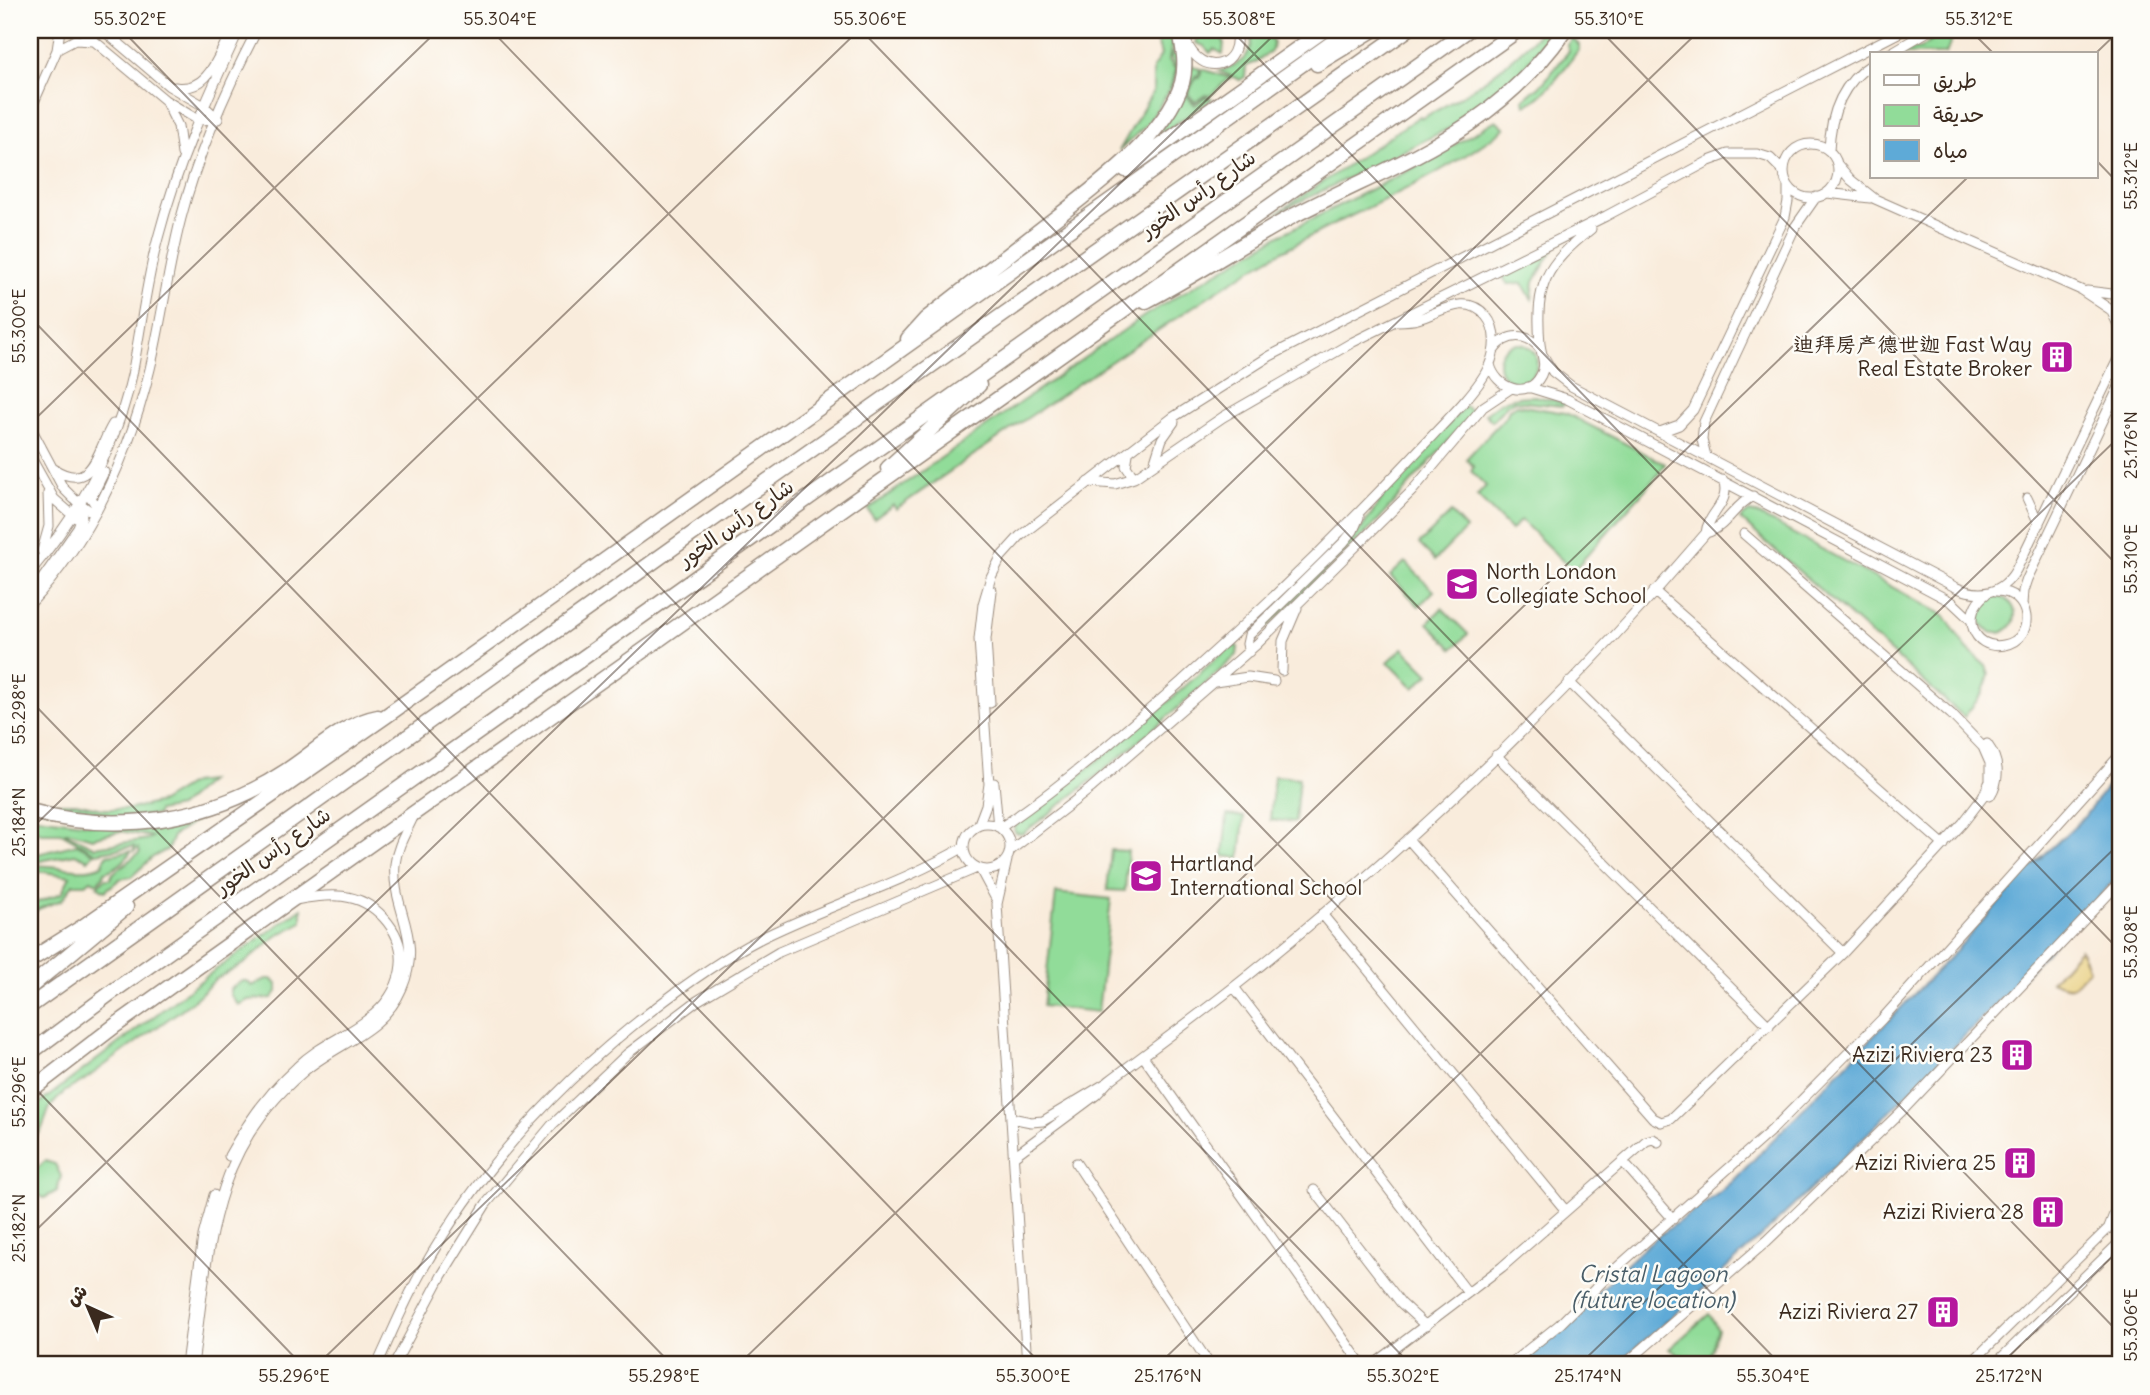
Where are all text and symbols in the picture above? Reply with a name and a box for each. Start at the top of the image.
text: 55.302°E [94,7,166,30]
text: 55.304°E [463,7,537,30]
text: 55.306°E [833,7,907,30]
text: 55.308°E [1202,7,1276,30]
text: 55.310°E [1574,7,1644,30]
text: 55.312°E [1945,7,2013,30]
legend [1870,52,2098,178]
text: طريق [1933,67,1977,94]
text: حديقة [1933,101,1984,128]
text: مياه [1933,137,1968,164]
text: 55.312°E [2119,142,2142,210]
street label: شارع رأس الخور [1133,144,1262,246]
text: 55.300°E [7,289,30,363]
place label: 迪拜房产德世迦 Fast Way Real Estate Broker [1793,331,2032,382]
building icon: 迪拜房产德世迦 Fast Way Real Estate Broker [2038,338,2076,376]
text: 25.176°N [2119,411,2142,479]
street label: شارع رأس الخور [671,473,800,575]
text: 55.310°E [2119,524,2142,594]
place label: North London Collegiate School [1486,558,1647,609]
school or university icon: North London Collegiate School [1443,565,1481,603]
text: 55.298°E [7,673,30,745]
text: 25.184°N [7,787,30,857]
street label: شارع رأس الخور [208,801,337,903]
place label: Hartland International School [1170,850,1362,901]
school or university icon: Hartland International School [1127,857,1165,895]
text: 55.308°E [2119,905,2142,979]
building icon: Azizi Riviera 23 [1998,1036,2036,1074]
place label: Azizi Riviera 23 [1852,1041,1993,1068]
text: 55.296°E [7,1056,30,1128]
building icon: Azizi Riviera 25 [2001,1144,2039,1182]
place label: Azizi Riviera 25 [1855,1149,1996,1176]
text: 25.182°N [7,1193,30,1263]
building icon: Azizi Riviera 28 [2029,1193,2067,1231]
place label: Azizi Riviera 28 [1883,1198,2024,1225]
water label: Cristal Lagoon (future location) [1571,1259,1737,1314]
north arrow [52,1272,122,1342]
text: ش [60,1279,92,1311]
text: 55.306°E [2119,1288,2142,1362]
building icon: Azizi Riviera 27 [1924,1293,1962,1331]
place label: Azizi Riviera 27 [1779,1298,1918,1325]
text: 55.296°E [258,1364,330,1387]
text: 55.298°E [628,1364,700,1387]
text: 55.300°E [996,1364,1070,1387]
text: 25.176°N [1134,1364,1202,1387]
text: 55.302°E [1367,1364,1439,1387]
text: 25.174°N [1554,1364,1622,1387]
text: 55.304°E [1736,1364,1810,1387]
text: 25.172°N [1975,1364,2043,1387]

